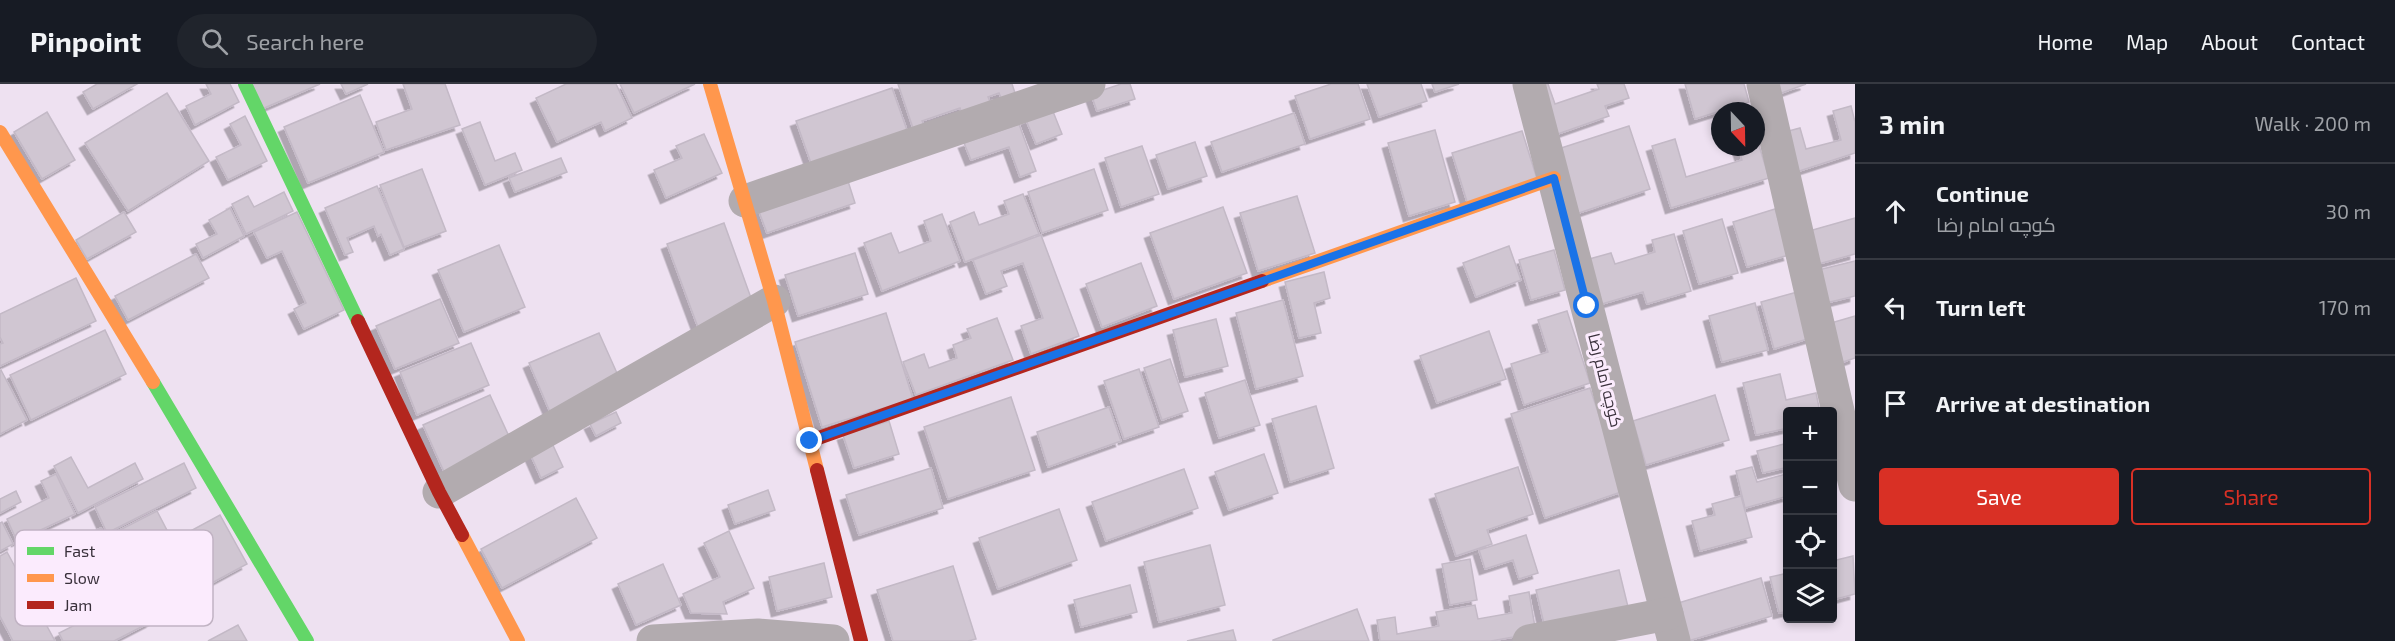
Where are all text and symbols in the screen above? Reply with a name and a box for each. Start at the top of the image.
search box [177,14,597,68]
text: Pinpoint [30,24,141,58]
icon: search [198,25,231,58]
text: Search here [246,28,364,54]
text: Home [2037,29,2093,54]
text: Map [2126,29,2168,54]
text: About [2201,29,2258,54]
text: Contact [2291,29,2365,54]
north arrow [1711,102,1765,156]
text: 3 min [1879,108,1945,139]
text: Walk · 200 m [2254,111,2371,135]
text: Continue [1936,180,2029,206]
icon: ahead [1879,195,1912,228]
text: 30 m [2326,199,2371,223]
text: کوچه امام رضا [1936,212,2056,236]
icon: left [1879,291,1912,324]
route start [1573,292,1599,318]
text: Turn left [1936,294,2025,320]
text: 170 m [2319,295,2371,319]
street label: کوچه امام رضا [1582,331,1627,430]
icon: arrive [1879,387,1912,420]
text: Arrive at destination [1936,390,2150,416]
map controls [1783,407,1837,623]
button: + [1783,407,1837,461]
route end [796,427,822,453]
button: − [1783,461,1837,515]
button: Save [1879,468,2119,525]
button: Share [2131,468,2371,525]
button: locate [1783,515,1837,569]
legend [15,530,213,626]
text: Fast [64,541,95,560]
text: Slow [64,568,100,587]
button: layers [1783,569,1837,623]
text: Jam [64,595,92,614]

